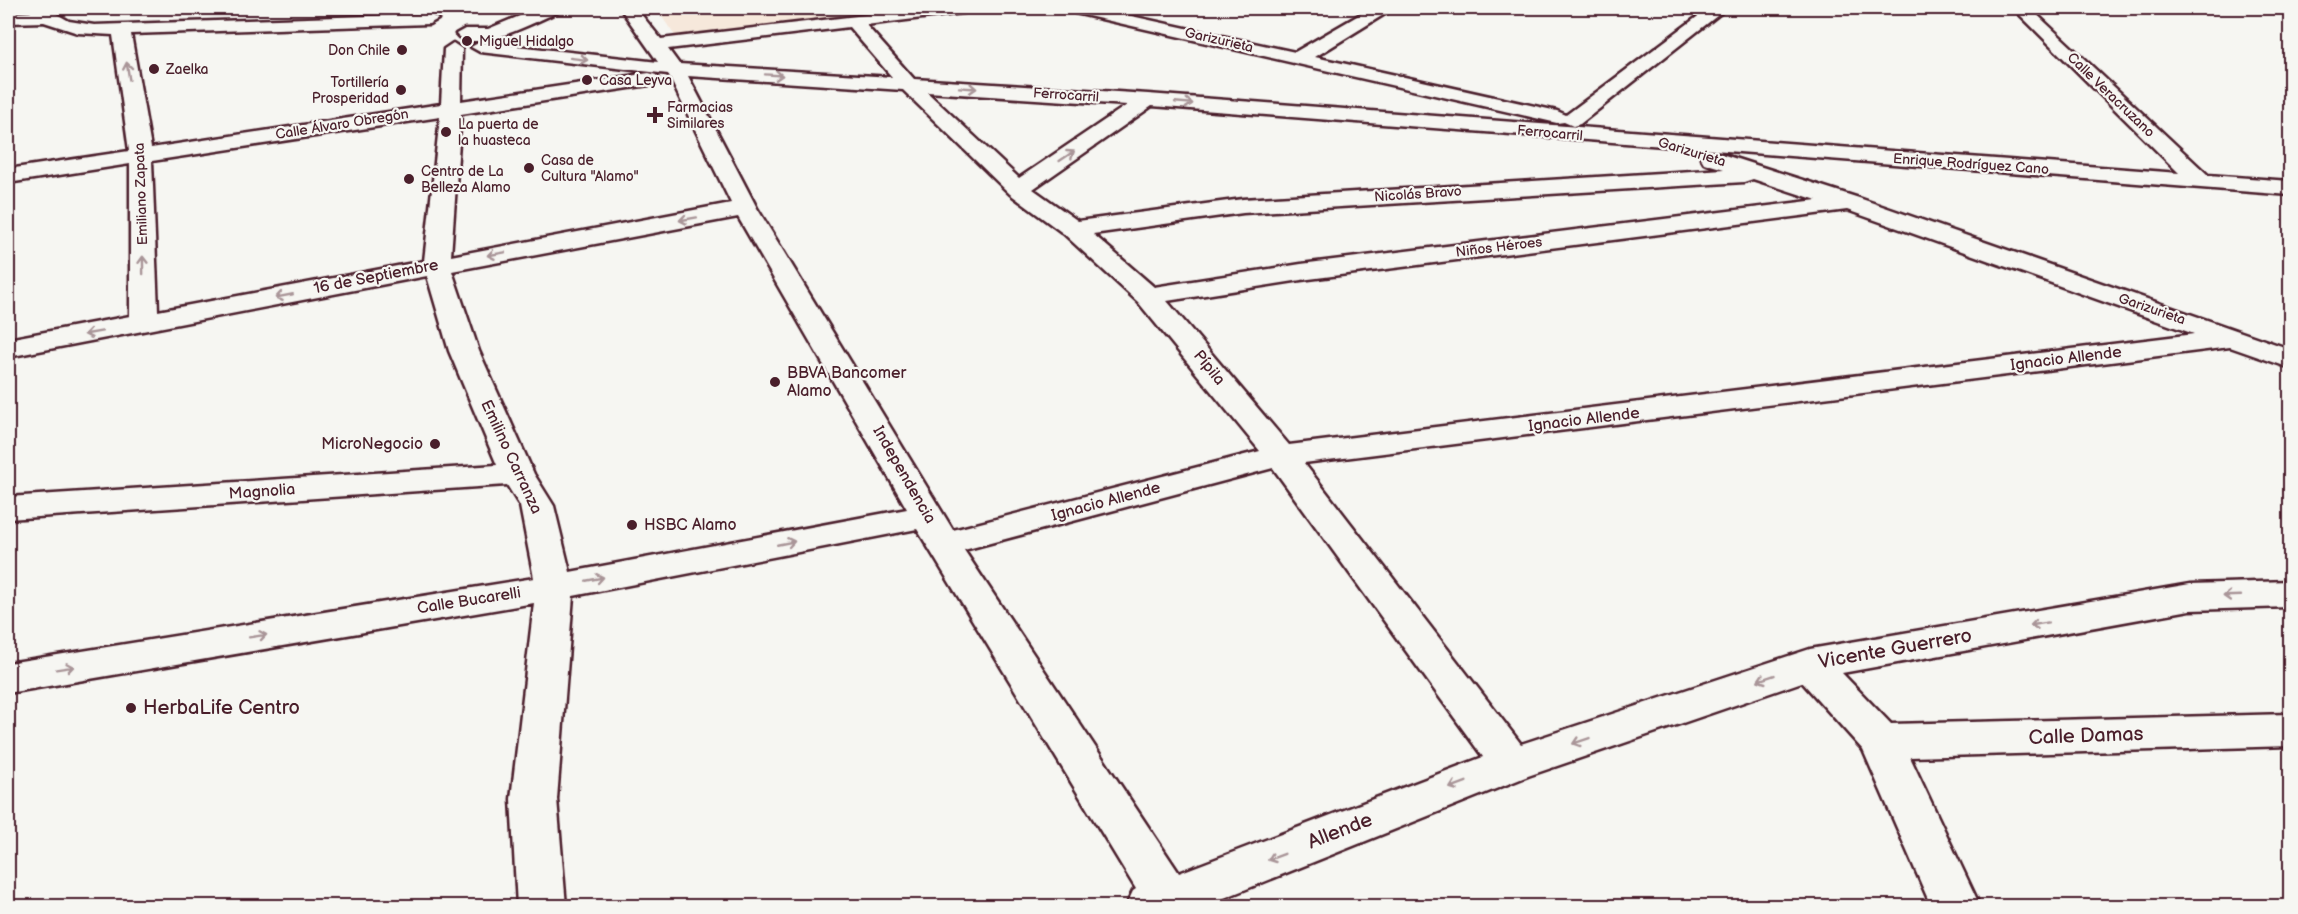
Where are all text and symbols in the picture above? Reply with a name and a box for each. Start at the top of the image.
street label: Garizurieta [1183,24,1255,56]
place label: Miguel Hidalgo [479,33,574,50]
marker: Miguel Hidalgo [460,34,474,48]
place label: Don Chile [328,42,390,59]
marker: Don Chile [395,43,409,57]
street label: Calle Veracruzano [2064,49,2158,141]
one-way arrow [569,54,589,65]
place label: Zaelka [165,61,209,78]
one-way arrow [122,62,133,82]
marker: Zaelka [147,62,161,76]
one-way arrow [763,70,783,81]
place label: Casa Leyva [599,72,672,89]
marker: Casa Leyva [580,73,594,87]
place label: Tortillería Prosperidad [312,74,389,107]
marker: Tortillería Prosperidad [394,83,408,97]
one-way arrow [958,83,978,94]
street label: Ferrocarril [1033,84,1099,106]
one-way arrow [1173,98,1193,109]
place label: Farmacias Similares [667,99,733,132]
street label: Calle Álvaro Obregón [274,104,410,143]
marker: Farmacias Similares [648,108,662,122]
place label: La puerta de la huasteca [458,116,539,149]
street label: Ferrocarril [1516,122,1584,144]
marker: La puerta de la huasteca [439,125,453,139]
street label: Garizurieta [1656,134,1728,170]
street label: Emiliano Zapata [131,142,151,245]
one-way arrow [1058,150,1074,162]
street label: Enrique Rodríguez Cano [1893,150,2050,178]
place label: Casa de Cultura "Alamo" [541,152,639,185]
marker: Casa de Cultura "Alamo" [522,161,536,175]
place label: Centro de La Belleza Alamo [421,163,511,196]
marker: Centro de La Belleza Alamo [402,172,416,186]
street label: Nicolás Bravo [1374,182,1462,206]
one-way arrow [679,214,698,225]
street label: Niños Héroes [1455,233,1543,261]
one-way arrow [487,249,506,260]
street label: 16 de Septiembre [312,255,440,298]
one-way arrow [137,256,149,276]
street label: Garizurieta [2116,290,2188,328]
one-way arrow [275,291,294,302]
one-way arrow [83,328,103,339]
street label: Ignacio Allende [2009,343,2123,375]
street label: Pípila [1189,347,1229,389]
place label: BBVA Bancomer Alamo [787,364,906,401]
marker: BBVA Bancomer Alamo [768,375,782,389]
street label: Emilino Carranza [476,397,546,517]
street label: Ignacio Allende [1527,404,1641,436]
street label: Independencia [868,423,940,527]
place label: MicroNegocio [321,435,423,454]
marker: MicroNegocio [428,437,442,451]
street label: Ignacio Allende [1049,478,1163,526]
street label: Magnolia [228,480,296,504]
place label: HSBC Alamo [644,516,737,535]
marker: HSBC Alamo [625,518,639,532]
one-way arrow [776,537,796,548]
one-way arrow [584,574,604,585]
street label: Calle Bucarelli [416,583,522,619]
one-way arrow [2223,590,2243,602]
one-way arrow [2030,618,2050,629]
street label: Vicente Guerrero [1816,624,1974,674]
one-way arrow [247,631,267,642]
one-way arrow [55,663,75,674]
one-way arrow [1757,674,1776,685]
place label: HerbaLife Centro [143,696,300,720]
marker: HerbaLife Centro [124,701,138,715]
street label: Calle Damas [2028,722,2144,750]
one-way arrow [1572,736,1591,747]
one-way arrow [1449,780,1468,791]
street label: Allende [1304,808,1376,854]
one-way arrow [1267,852,1286,863]

